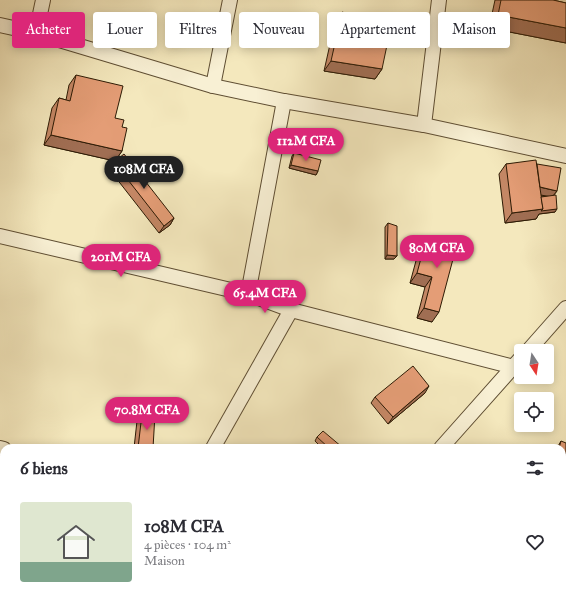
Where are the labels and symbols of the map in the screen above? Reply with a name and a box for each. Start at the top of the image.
pin: 112M CFA [265,128,347,162]
pin: 108M CFA [103,156,185,190]
pin: 80M CFA [400,235,474,269]
pin: 201M CFA [80,244,162,278]
pin: 65.4M CFA [219,280,311,314]
north arrow [514,344,554,384]
pin: 70.8M CFA [101,397,193,431]

